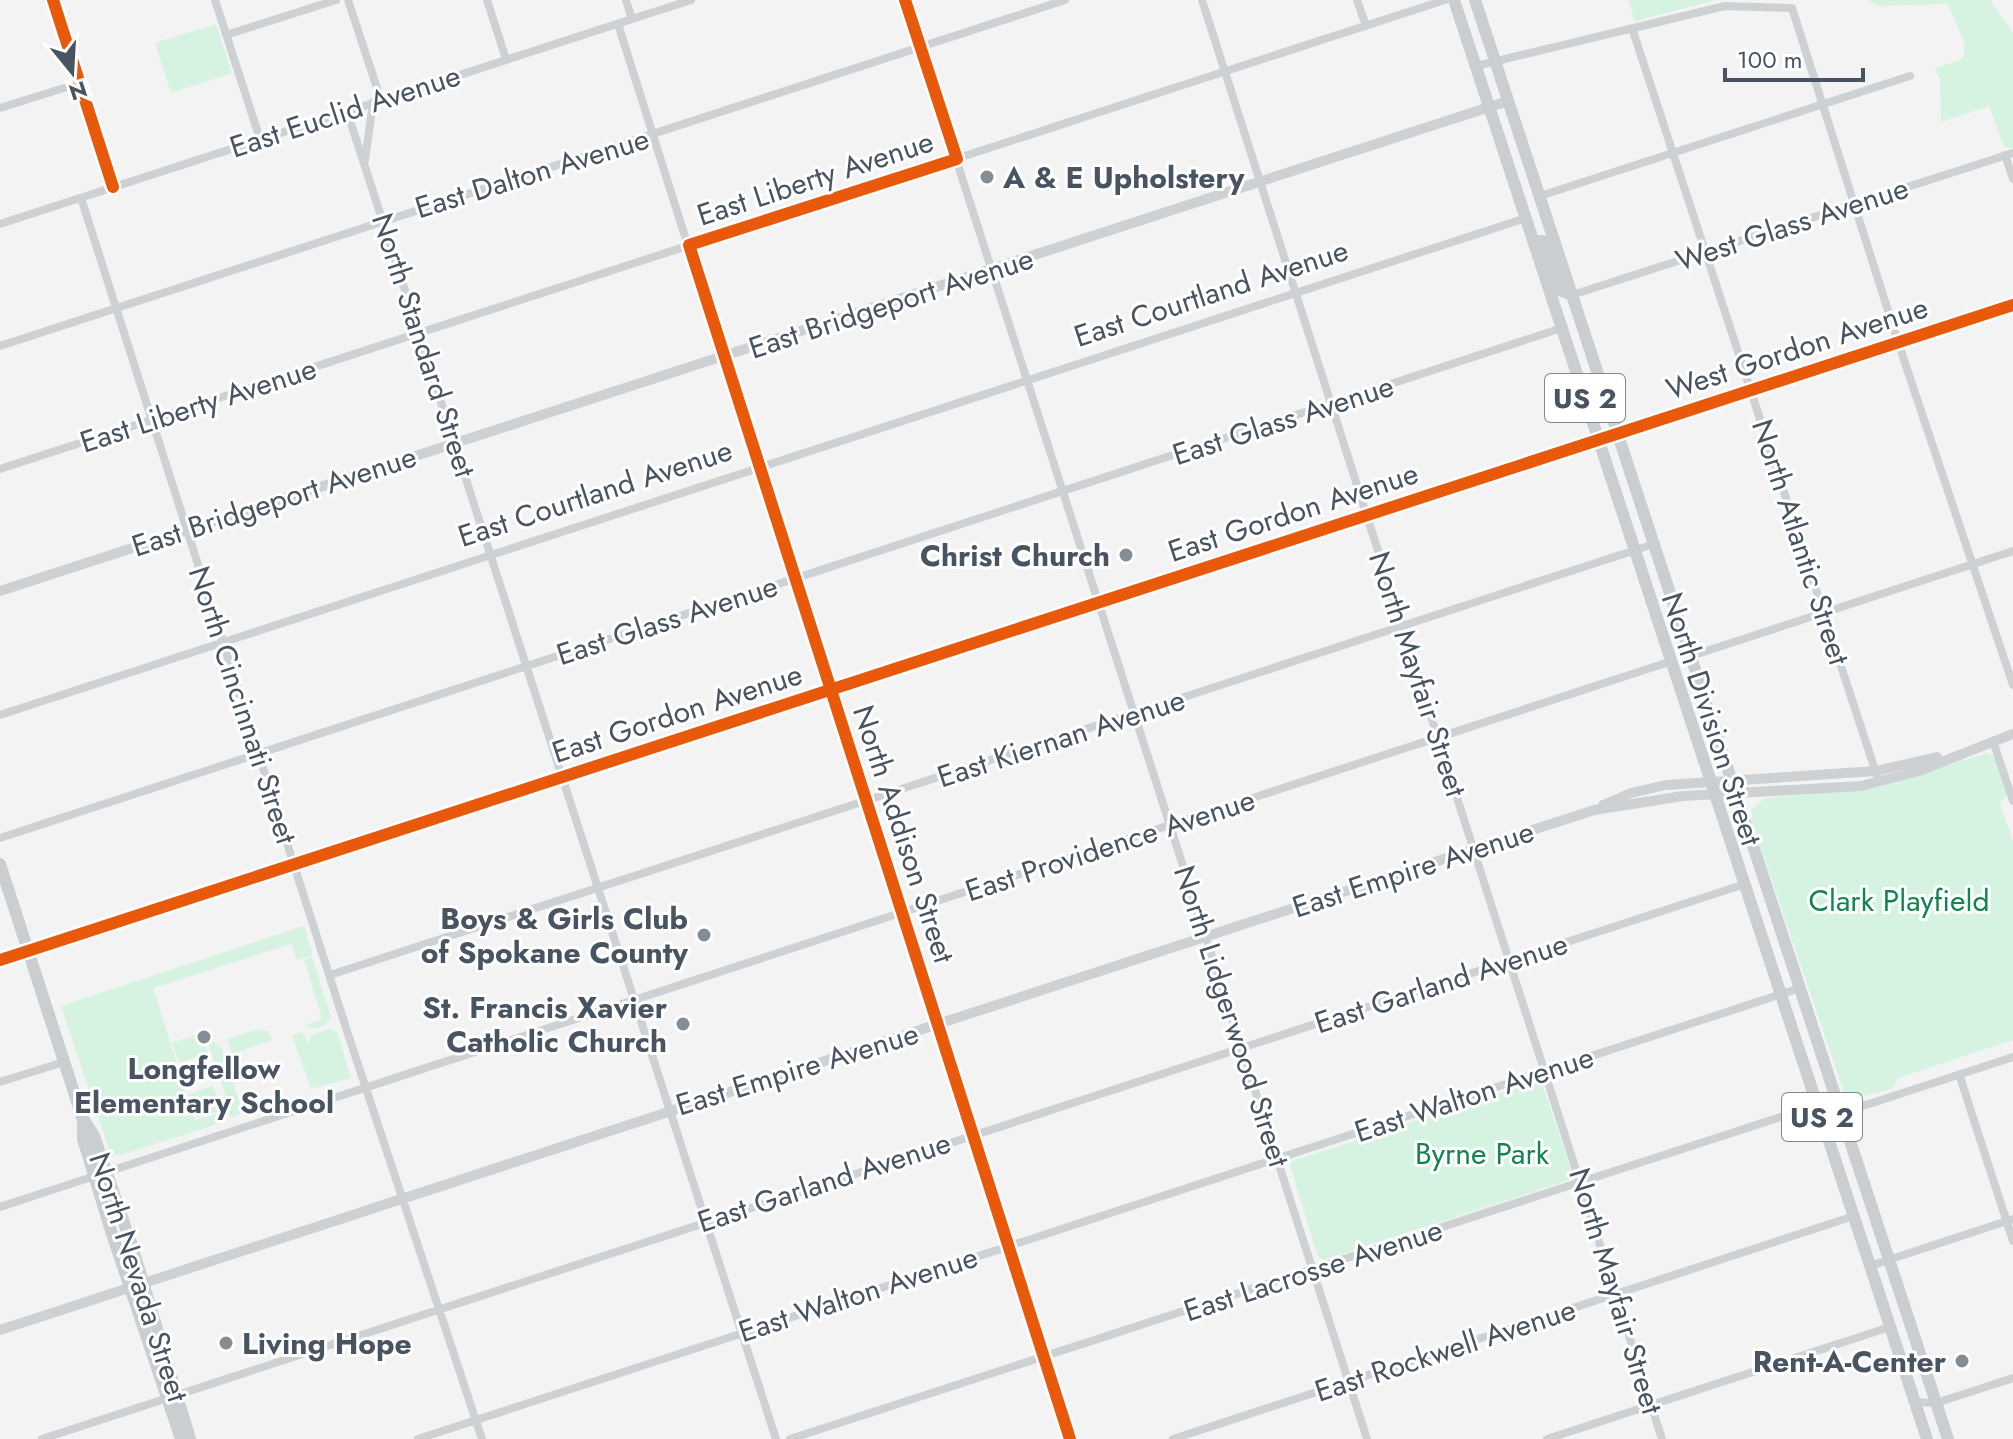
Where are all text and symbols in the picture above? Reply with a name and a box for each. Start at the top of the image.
north arrow [32,32,112,112]
scale bar [1725,32,1863,82]
text: 100 m [1737,42,1803,77]
street label: East Euclid Avenue [224,53,466,169]
text: N [65,73,91,109]
street label: East Dalton Avenue [410,117,654,229]
street label: East Liberty Avenue [691,120,939,236]
place label: A & E Upholstery [1002,156,1245,199]
street label: West Glass Avenue [1670,166,1914,282]
marker: A & E Upholstery [978,168,996,186]
street label: North Standard Street [361,207,487,483]
street label: East Courtland Avenue [1068,228,1354,358]
street label: East Bridgeport Avenue [743,237,1039,369]
street label: West Gordon Avenue [1661,285,1933,411]
street label: East Liberty Avenue [74,347,322,463]
street label: East Glass Avenue [1167,364,1399,476]
road number: US 2 [1545,374,1625,422]
street label: North Atlantic Street [1741,414,1861,671]
street label: East Courtland Avenue [452,428,738,558]
street label: East Bridgeport Avenue [126,435,422,567]
street label: East Gordon Avenue [1162,451,1424,573]
place label: Christ Church [920,534,1110,577]
marker: Christ Church [1117,546,1135,564]
street label: North Mayfair Street [1358,546,1478,803]
street label: North Cincinnati Street [178,561,308,850]
street label: East Glass Avenue [551,564,783,676]
street label: North Division Street [1651,587,1773,852]
street label: East Gordon Avenue [546,652,808,774]
street label: East Kiernan Avenue [932,678,1190,798]
street label: North Addison Street [842,700,966,969]
street label: East Providence Avenue [960,778,1260,912]
street label: East Empire Avenue [1287,810,1539,928]
street label: North Lidgerwood Street [1163,860,1301,1173]
park label: Clark Playfield [1808,879,1990,922]
place label: Boys & Girls Club of Spokane County [421,897,688,974]
street label: East Garland Avenue [1309,922,1573,1044]
marker: Boys & Girls Club of Spokane County [695,926,713,944]
place label: St. Francis Xavier Catholic Church [422,986,668,1063]
street label: East Empire Avenue [670,1012,924,1126]
marker: St. Francis Xavier Catholic Church [674,1015,692,1033]
marker: Longfellow Elementary School [195,1028,213,1046]
street label: East Walton Avenue [1349,1035,1599,1153]
place label: Longfellow Elementary School [74,1047,334,1124]
road number: US 2 [1782,1093,1862,1141]
street label: East Garland Avenue [692,1121,956,1243]
park label: Byrne Park [1415,1132,1550,1175]
street label: North Nevada Street [78,1147,200,1408]
street label: North Mayfair Street [1558,1163,1674,1420]
street label: East Lacrosse Avenue [1178,1208,1448,1332]
street label: East Walton Avenue [733,1235,983,1353]
street label: East Rockwell Avenue [1309,1288,1581,1412]
place label: Living Hope [242,1322,412,1365]
marker: Living Hope [217,1334,235,1352]
place label: Rent-A-Center [1753,1340,1947,1383]
marker: Rent-A-Center [1953,1352,1971,1370]

